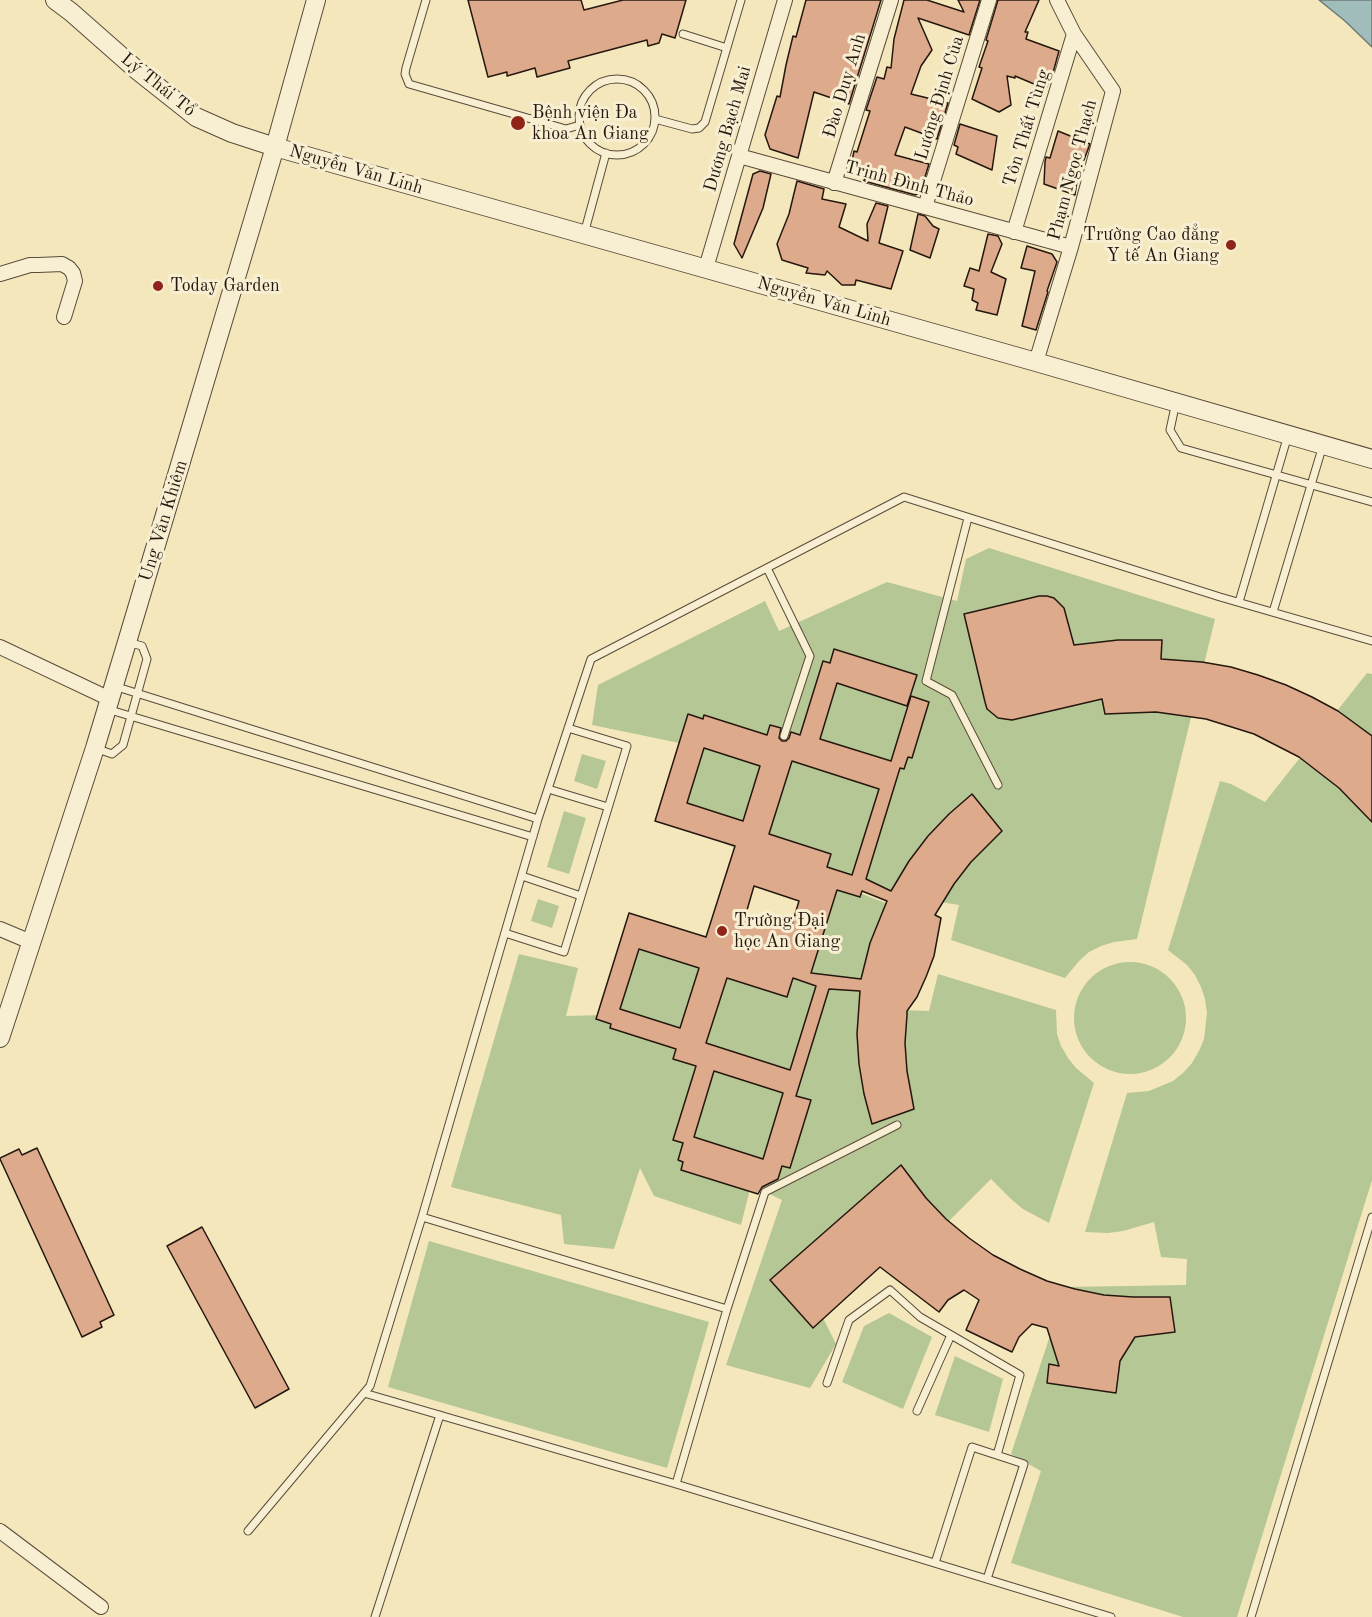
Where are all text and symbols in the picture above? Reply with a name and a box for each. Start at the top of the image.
street label: Đào Duy Anh [819,31,871,141]
street label: Lương Định Của [911,33,969,163]
street label: Lý Thái Tổ [116,48,200,122]
street label: Dương Bạch Mai [700,64,756,194]
street label: Tôn Thất Tùng [999,67,1055,189]
street label: Phạm Ngọc Thạch [1044,97,1102,243]
place label: Bệnh viện Đa khoa An Giang [532,102,649,144]
marker: Bệnh viện Đa khoa An Giang [509,114,527,132]
street label: Nguyễn Văn Linh [286,141,426,199]
street label: Trịnh Đình Thảo [842,156,976,212]
place label: Trường Cao đẳng Y tế An Giang [1083,224,1219,266]
marker: Trường Cao đẳng Y tế An Giang [1224,238,1238,252]
street label: Nguyễn Văn Linh [754,273,894,331]
place label: Today Garden [170,275,280,297]
marker: Today Garden [151,279,165,293]
street label: Ung Văn Khiêm [135,458,193,584]
place label: Trường Đại học An Giang [734,910,840,952]
marker: Trường Đại học An Giang [715,924,729,938]

